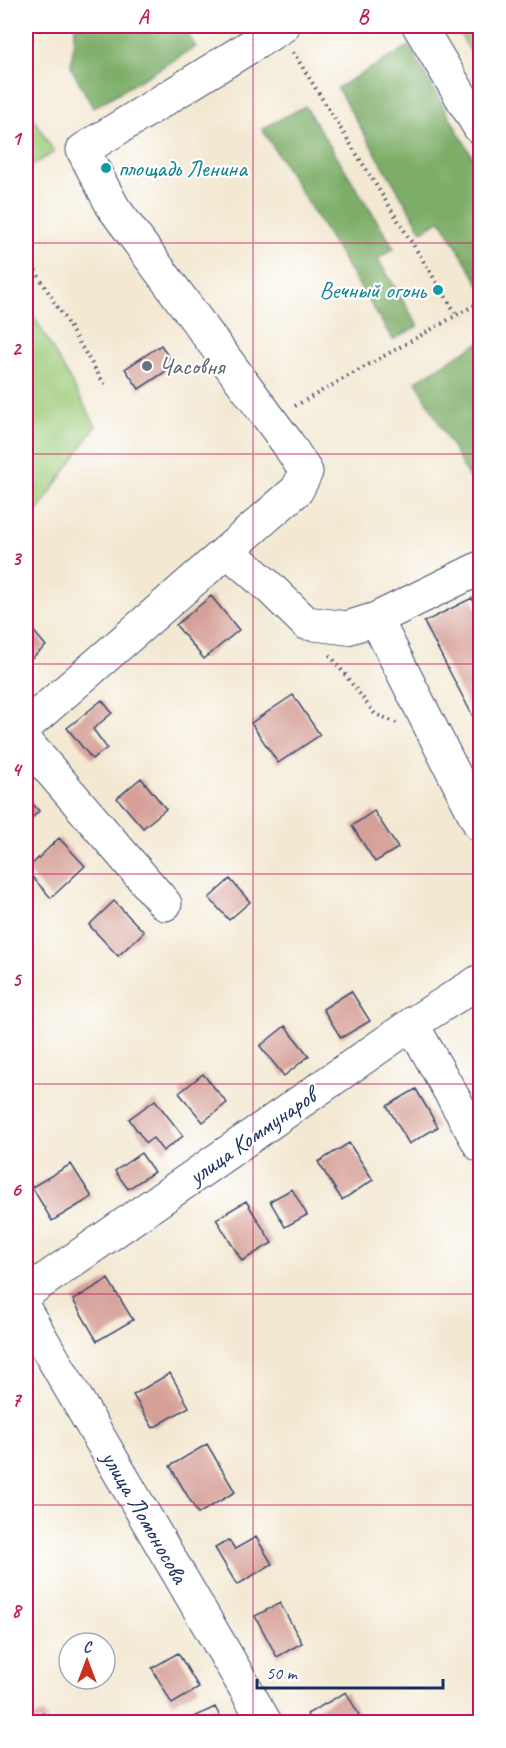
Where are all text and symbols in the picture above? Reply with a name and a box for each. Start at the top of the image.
text: A [138,4,150,29]
text: B [358,4,370,29]
text: 1 [12,126,23,151]
place label: площадь Ленина [118,153,248,183]
marker: площадь Ленина [99,161,113,175]
place label: Вечный огонь [319,275,428,305]
marker: Вечный огонь [431,283,445,297]
text: 2 [12,336,23,361]
place label: Часовня [159,351,226,381]
marker: Часовня [140,359,154,373]
text: 3 [12,546,23,571]
text: 4 [12,757,24,782]
text: 5 [12,967,23,992]
street label: улица Коммунаров [181,1078,326,1192]
text: 6 [11,1177,22,1202]
text: 7 [12,1387,23,1412]
street label: улица Ломоносова [94,1444,196,1590]
text: 8 [12,1598,24,1623]
north arrow [57,1631,117,1691]
text: С [83,1637,93,1657]
scale bar [257,1652,443,1690]
text: 50 m [266,1662,299,1684]

